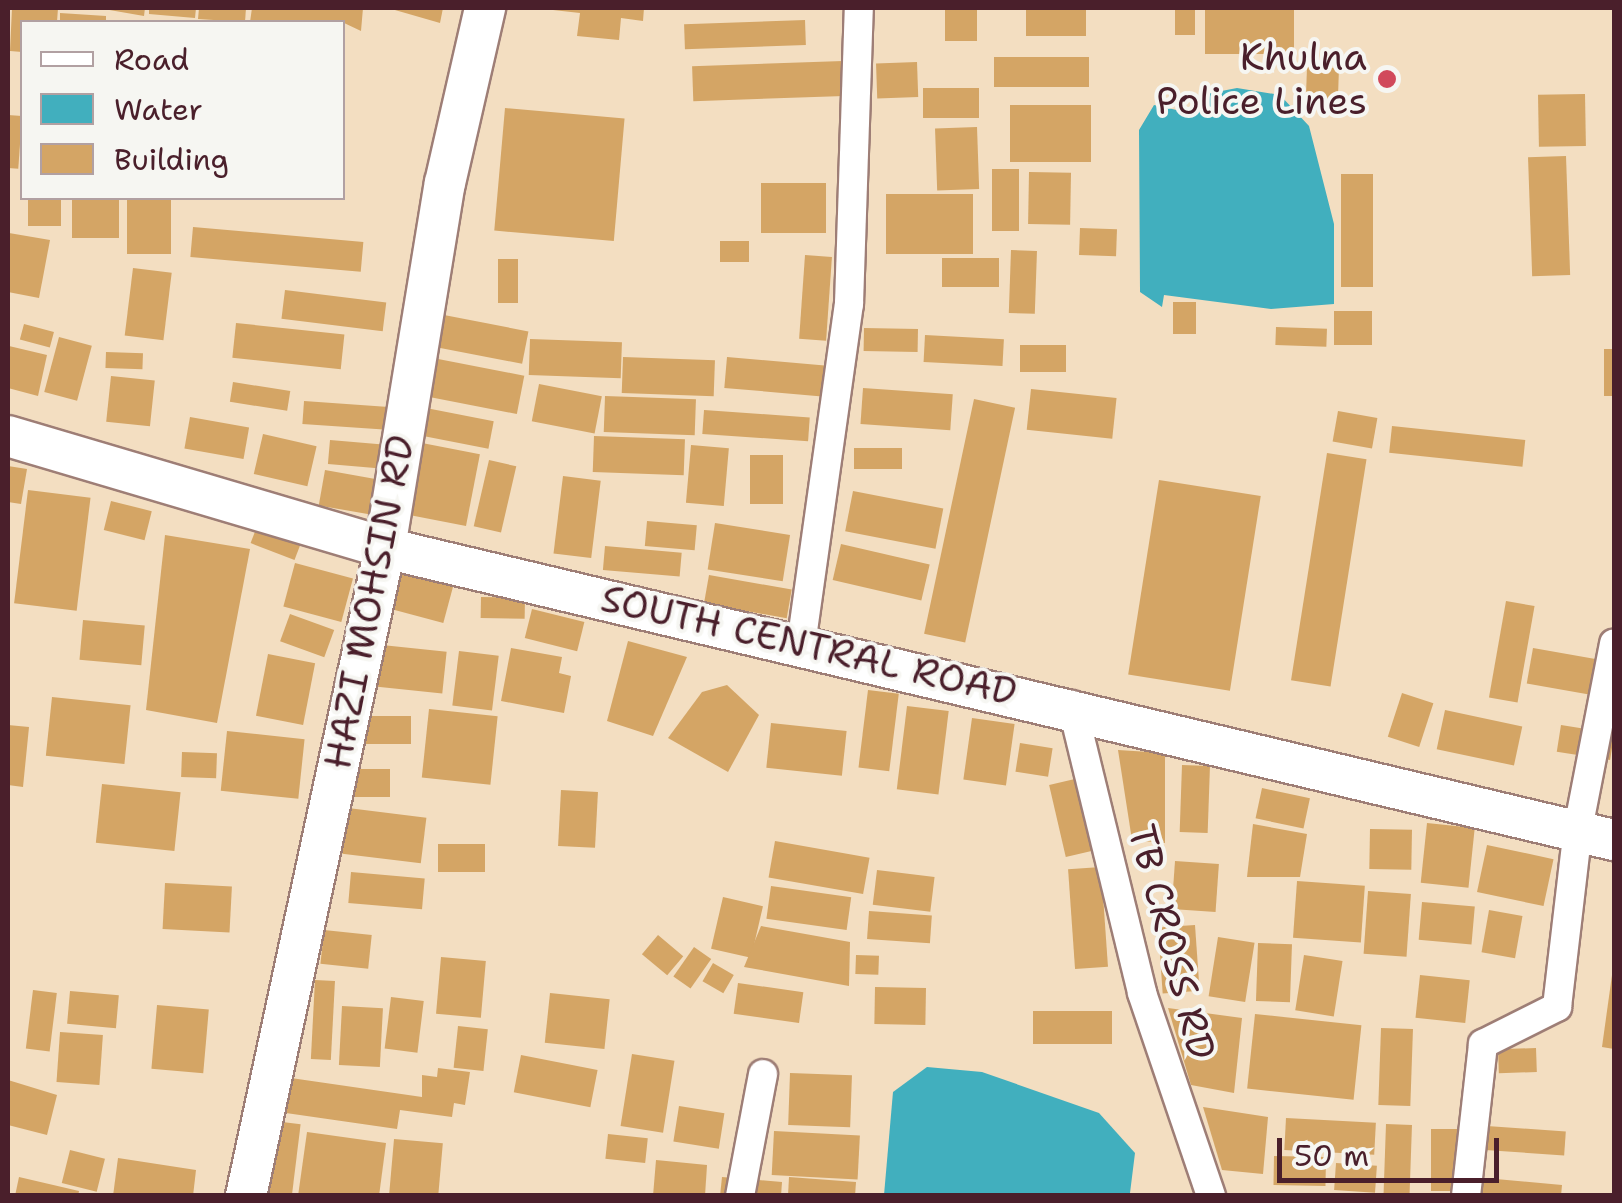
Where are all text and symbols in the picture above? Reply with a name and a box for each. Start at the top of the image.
legend [20,20,345,200]
place label: Khulna Police Lines [1156,34,1367,123]
text: Road [114,39,189,80]
marker: Khulna Police Lines [1376,68,1398,90]
text: Water [114,89,203,130]
text: Building [114,139,229,180]
street label: HAZI MOHSIN RD [314,431,424,773]
street label: SOUTH CENTRAL ROAD [597,575,1021,715]
street label: TB CROSS RD [1119,820,1225,1064]
scale bar [1282,1118,1504,1180]
text: 50 m [1294,1135,1369,1176]

